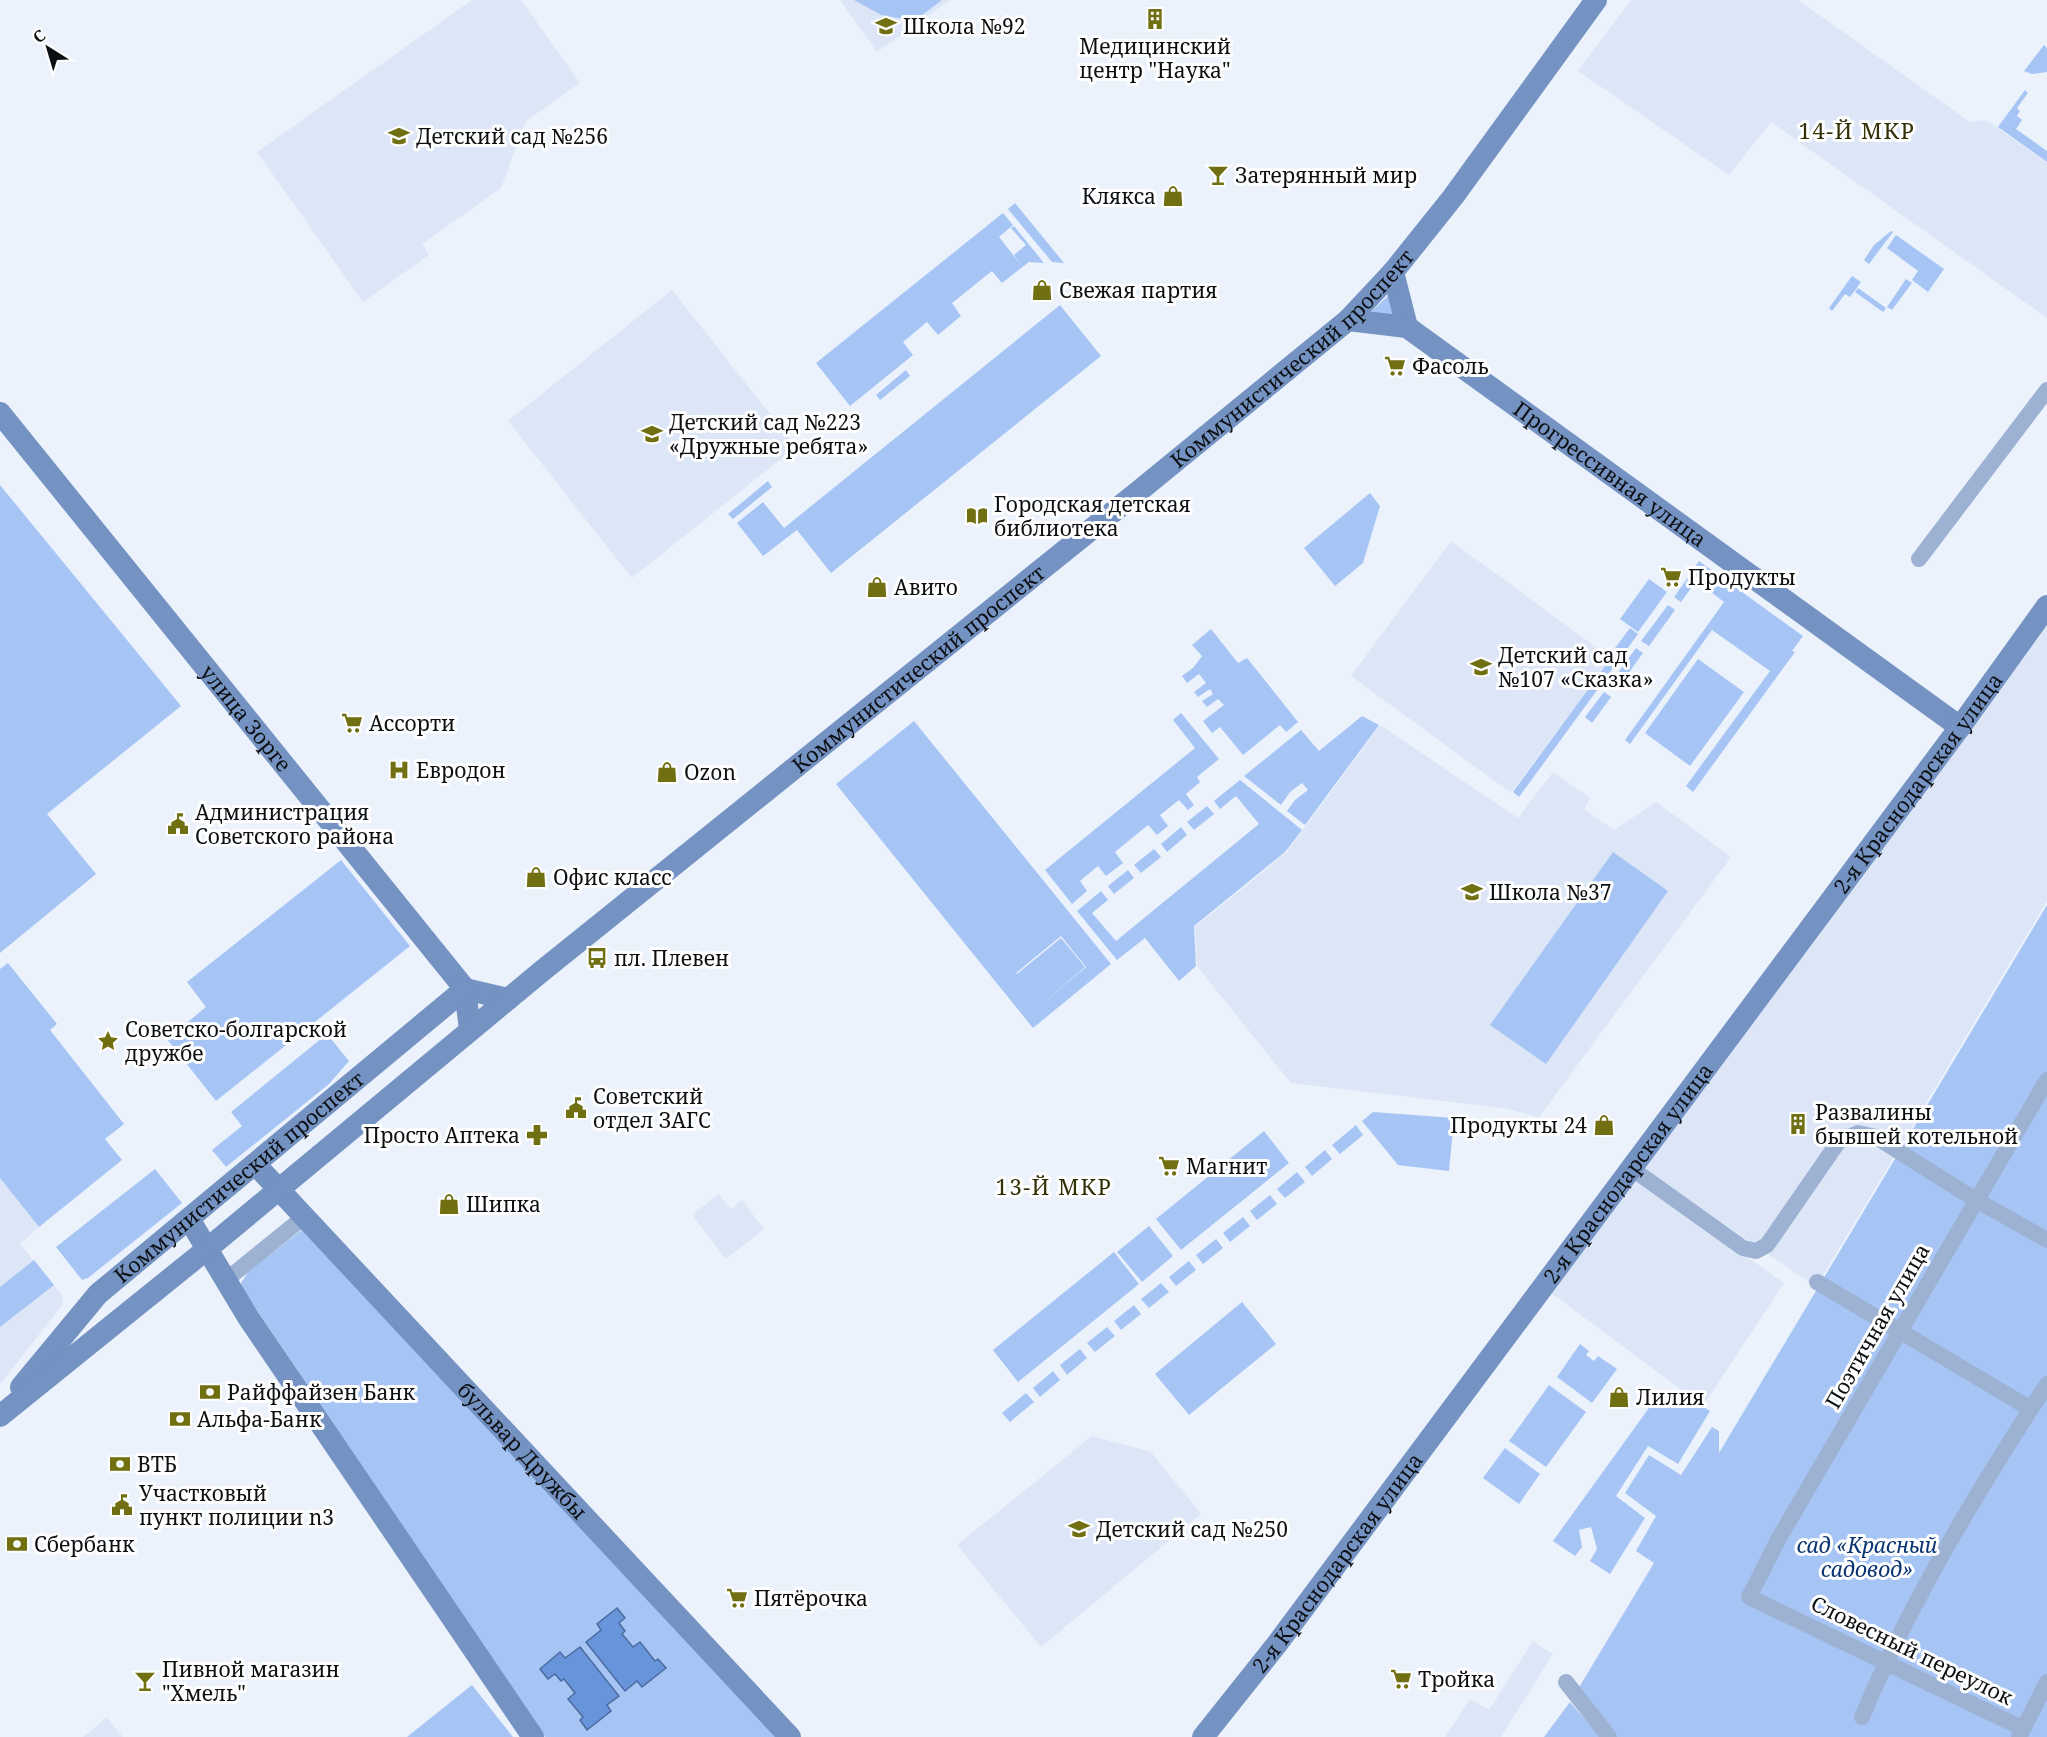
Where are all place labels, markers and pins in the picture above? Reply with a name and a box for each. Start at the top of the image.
building icon: Медицинский центр "Наука" [1143,7,1167,31]
place label: Школа №92 [903,12,1025,40]
school or university icon: Школа №92 [874,14,898,38]
place label: Медицинский центр "Наука" [1079,32,1231,84]
place label: Детский сад №256 [416,122,608,150]
school or university icon: Детский сад №256 [387,124,411,148]
place label: Затерянный мир [1235,161,1417,189]
bar icon: Затерянный мир [1206,163,1230,187]
place label: Клякса [1082,182,1156,210]
shop icon: Клякса [1161,184,1185,208]
place label: Свежая партия [1059,276,1217,304]
shop icon: Свежая партия [1030,278,1054,302]
place label: Фасоль [1412,352,1489,380]
supermarket icon: Фасоль [1383,354,1407,378]
place label: Детский сад №223 «Дружные ребята» [669,408,868,460]
school or university icon: Детский сад №223 «Дружные ребята» [640,422,664,446]
place label: Городская детская библиотека [994,490,1191,542]
library icon: Городская детская библиотека [965,504,989,528]
place label: Продукты [1688,563,1796,591]
supermarket icon: Продукты [1659,565,1683,589]
place label: Авито [894,573,958,601]
shop icon: Авито [865,575,889,599]
place label: Детский сад №107 «Сказка» [1498,641,1653,693]
school or university icon: Детский сад №107 «Сказка» [1469,655,1493,679]
place label: Ассорти [369,709,455,737]
supermarket icon: Ассорти [340,711,364,735]
place label: Евродон [416,756,505,784]
hospital icon: Евродон [387,758,411,782]
place label: Ozon [684,758,736,786]
shop icon: Ozon [655,760,679,784]
place label: Администрация Советского района [195,798,394,850]
public building icon: Администрация Советского района [166,812,190,836]
place label: Офис класс [553,863,672,891]
shop icon: Офис класс [524,865,548,889]
place label: Школа №37 [1489,878,1611,906]
school or university icon: Школа №37 [1460,880,1484,904]
place label: пл. Плевен [614,944,729,972]
bus stop icon: пл. Плевен [585,946,609,970]
place label: Советско-болгарской дружбе [125,1015,347,1067]
place icon: Советско-болгарской дружбе [96,1029,120,1053]
place label: Советский отдел ЗАГС [593,1082,711,1134]
public building icon: Советский отдел ЗАГС [564,1096,588,1120]
place label: Развалины бывшей котельной [1815,1098,2018,1150]
place label: Продукты 24 [1450,1111,1587,1139]
building icon: Развалины бывшей котельной [1786,1112,1810,1136]
shop icon: Продукты 24 [1592,1113,1616,1137]
place label: Просто Аптека [363,1121,520,1149]
pharmacy icon: Просто Аптека [525,1123,549,1147]
place label: Магнит [1186,1152,1267,1180]
supermarket icon: Магнит [1157,1154,1181,1178]
place label: Шипка [466,1190,541,1218]
shop icon: Шипка [437,1192,461,1216]
place label: Райффайзен Банк [227,1378,416,1406]
bank icon: Райффайзен Банк [198,1380,222,1404]
place label: Лилия [1636,1383,1705,1411]
shop icon: Лилия [1607,1385,1631,1409]
place label: Альфа-Банк [197,1405,322,1433]
bank icon: Альфа-Банк [168,1407,192,1431]
place label: ВТБ [137,1450,177,1478]
bank icon: ВТБ [108,1452,132,1476]
place label: Участковый пункт полиции n3 [139,1479,334,1531]
public building icon: Участковый пункт полиции n3 [110,1493,134,1517]
place label: Детский сад №250 [1096,1515,1288,1543]
school or university icon: Детский сад №250 [1067,1517,1091,1541]
place label: Сбербанк [34,1530,135,1558]
bank icon: Сбербанк [5,1532,29,1556]
place label: Пятёрочка [754,1584,868,1612]
supermarket icon: Пятёрочка [725,1586,749,1610]
place label: Пивной магазин "Хмель" [162,1655,340,1707]
place label: Тройка [1418,1665,1495,1693]
supermarket icon: Тройка [1389,1667,1413,1691]
bar icon: Пивной магазин "Хмель" [133,1669,157,1693]

